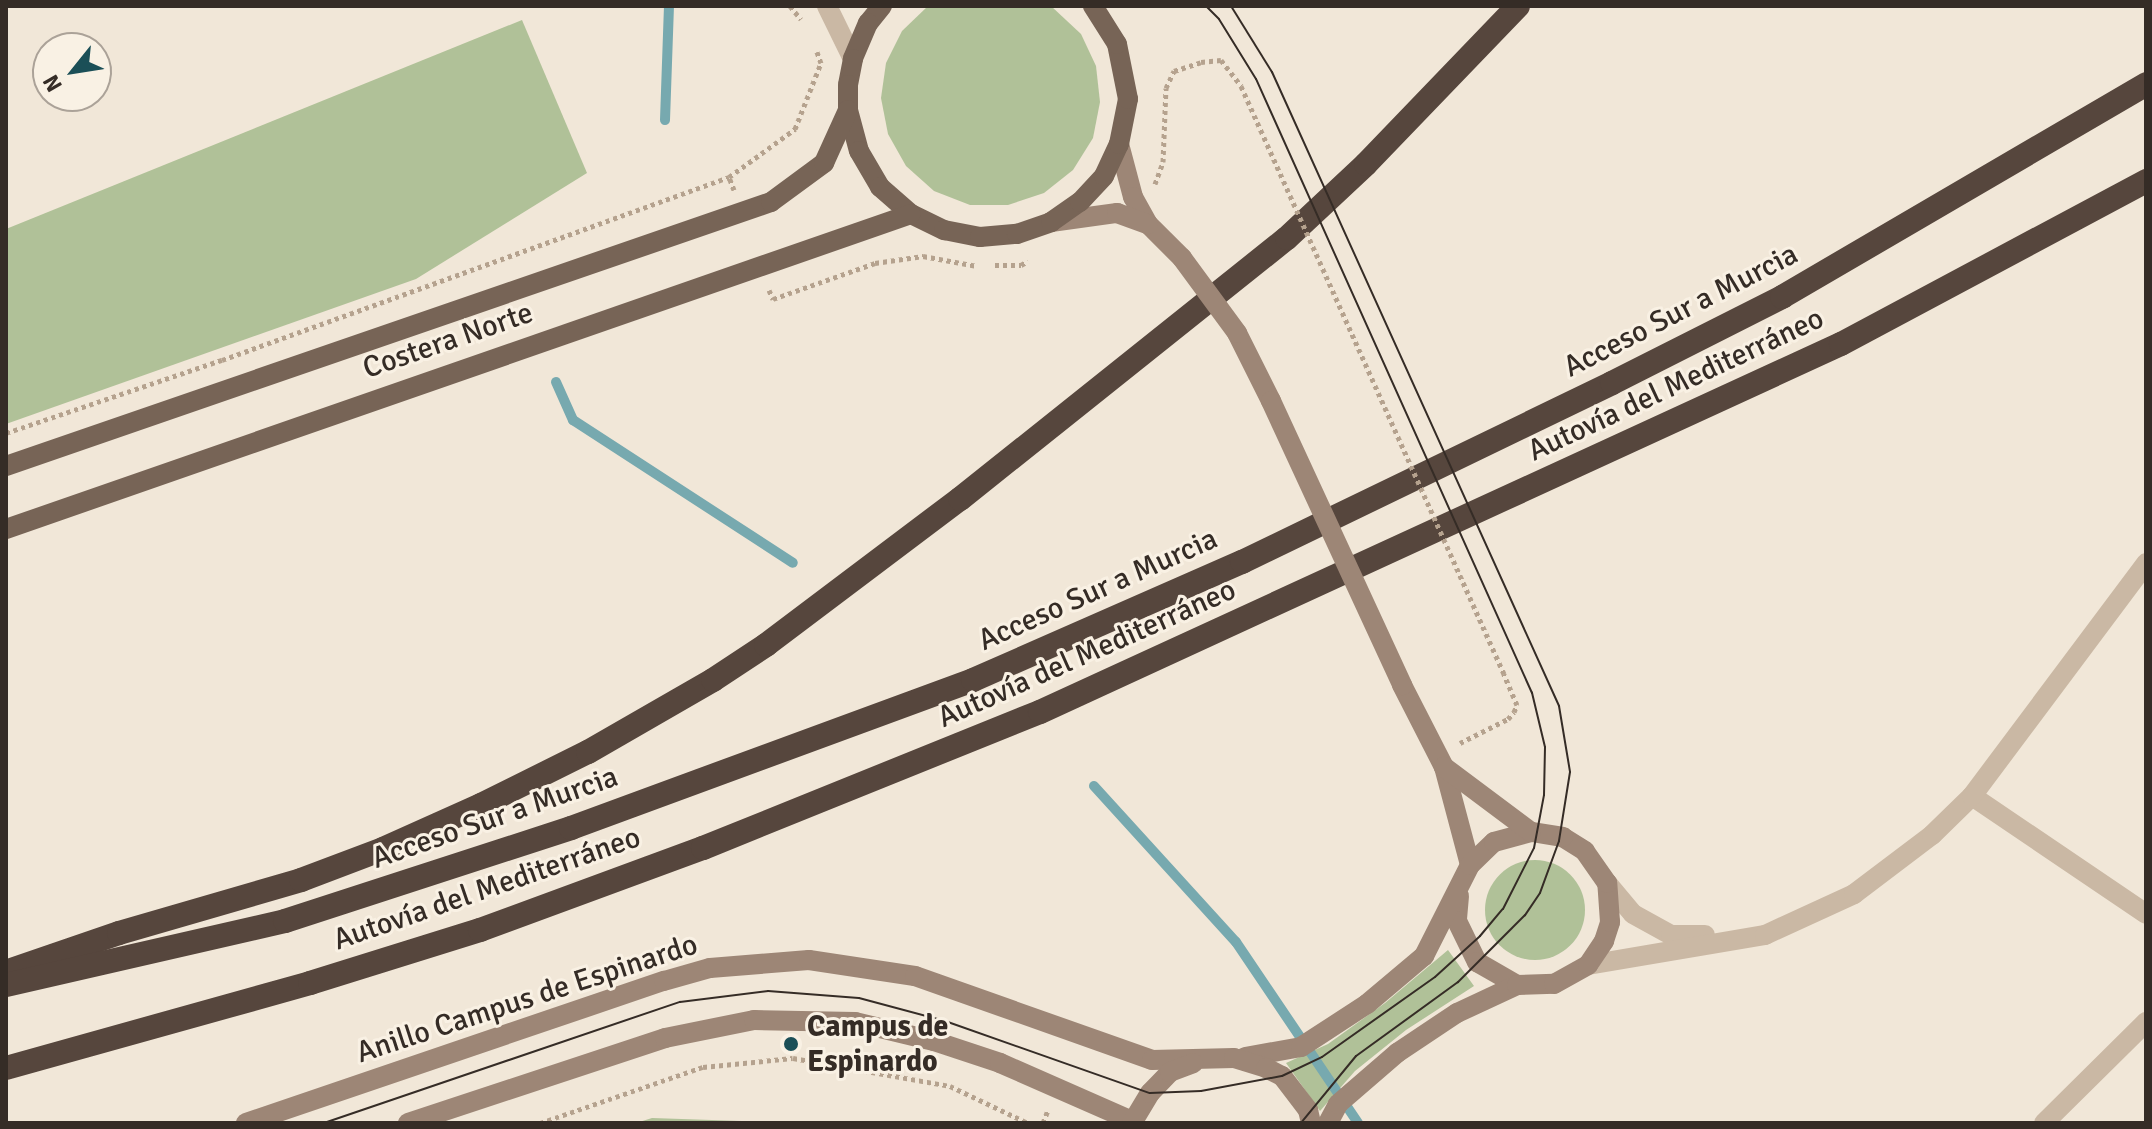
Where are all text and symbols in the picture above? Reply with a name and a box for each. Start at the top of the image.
north arrow [32,32,112,112]
text: N [37,70,68,97]
street label: Acceso Sur a Murcia [1558,236,1804,386]
street label: Costera Norte [358,295,538,387]
street label: Autovía del Mediterráneo [1522,301,1830,469]
street label: Acceso Sur a Murcia [973,521,1223,659]
street label: Autovía del Mediterráneo [932,572,1242,736]
street label: Acceso Sur a Murcia [367,759,623,877]
street label: Autovía del Mediterráneo [329,820,645,958]
street label: Anillo Campus de Espinardo [352,927,702,1071]
place label: Campus de Espinardo [807,1009,948,1080]
marker: Campus de Espinardo [782,1035,800,1053]

